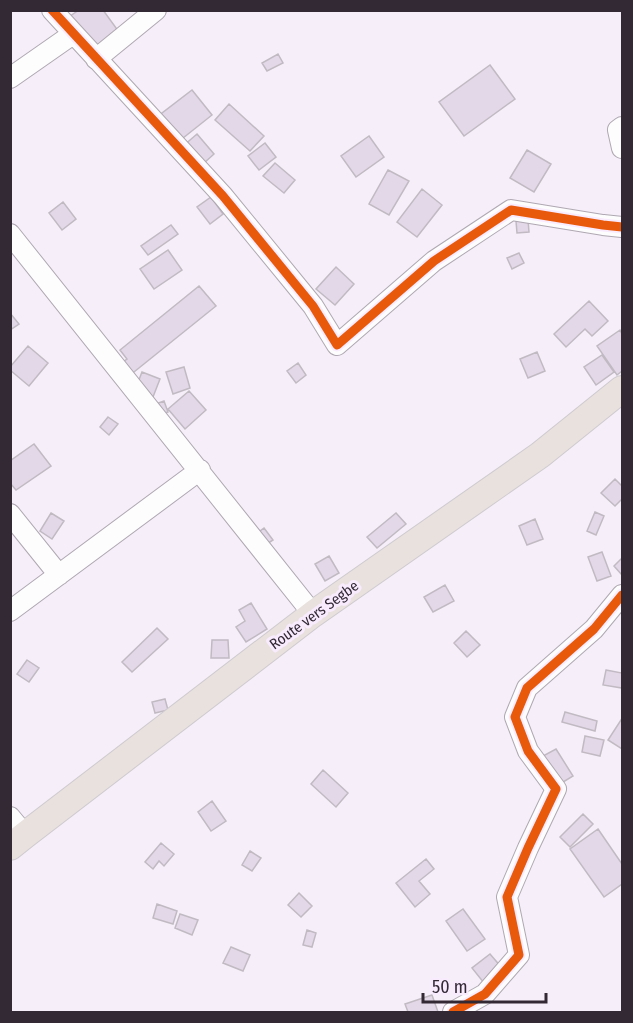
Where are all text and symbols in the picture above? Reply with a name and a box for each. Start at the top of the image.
street label: Route vers Segbe [266,577,362,653]
scale bar [423,966,546,1004]
text: 50 m [432,976,468,998]

